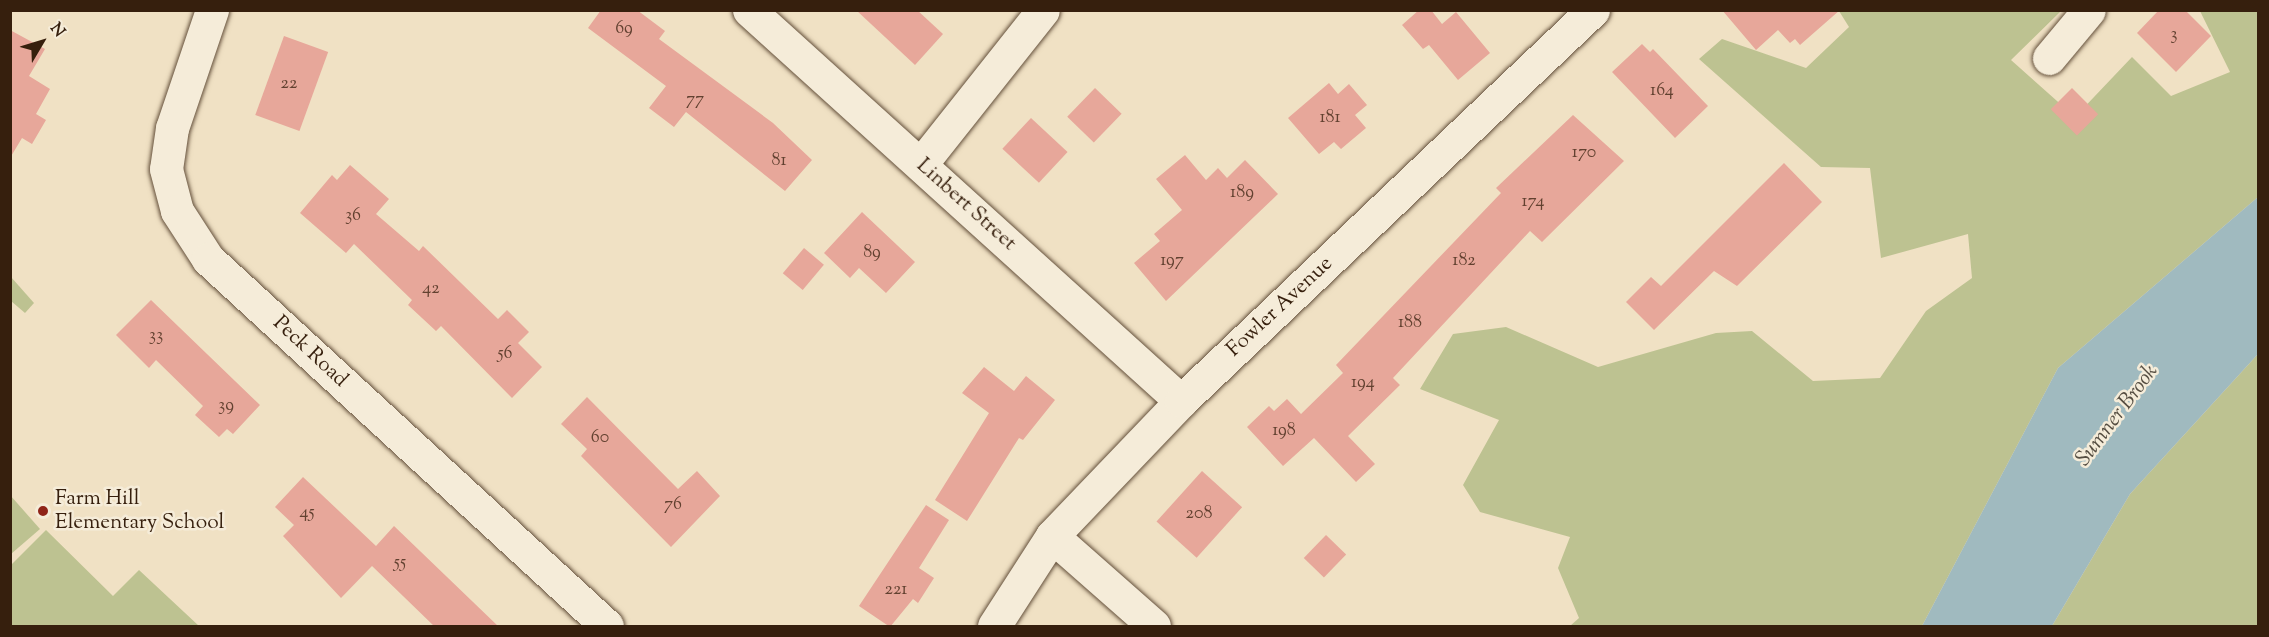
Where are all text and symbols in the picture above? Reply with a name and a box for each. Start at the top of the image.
north arrow [12,12,72,72]
text: N [44,18,70,43]
house number: 69 [615,18,633,40]
house number: 3 [2170,24,2178,46]
house number: 22 [281,73,297,95]
house number: 164 [1650,80,1674,102]
house number: 77 [686,89,704,111]
house number: 181 [1319,107,1341,129]
house number: 170 [1572,142,1596,164]
house number: 81 [771,150,787,172]
street label: Linbert Street [911,154,1021,256]
house number: 189 [1230,182,1254,204]
house number: 174 [1522,191,1544,213]
house number: 36 [345,205,361,227]
house number: 89 [863,242,881,264]
house number: 197 [1160,250,1184,272]
house number: 182 [1452,250,1476,272]
street label: Fowler Avenue [1222,251,1338,363]
house number: 42 [422,278,440,300]
street label: Peck Road [267,311,353,393]
house number: 188 [1398,312,1422,334]
house number: 33 [149,325,163,347]
house number: 56 [497,343,513,365]
water label: Sumner Brook [2071,360,2165,472]
house number: 194 [1351,372,1375,394]
house number: 39 [218,395,234,417]
house number: 198 [1272,420,1296,442]
house number: 60 [591,427,609,449]
place label: Farm Hill Elementary School [55,486,224,536]
house number: 76 [664,494,682,516]
house number: 45 [299,502,315,524]
house number: 208 [1186,503,1212,525]
marker: Farm Hill Elementary School [36,504,50,518]
house number: 55 [394,552,406,574]
house number: 221 [885,579,907,601]

